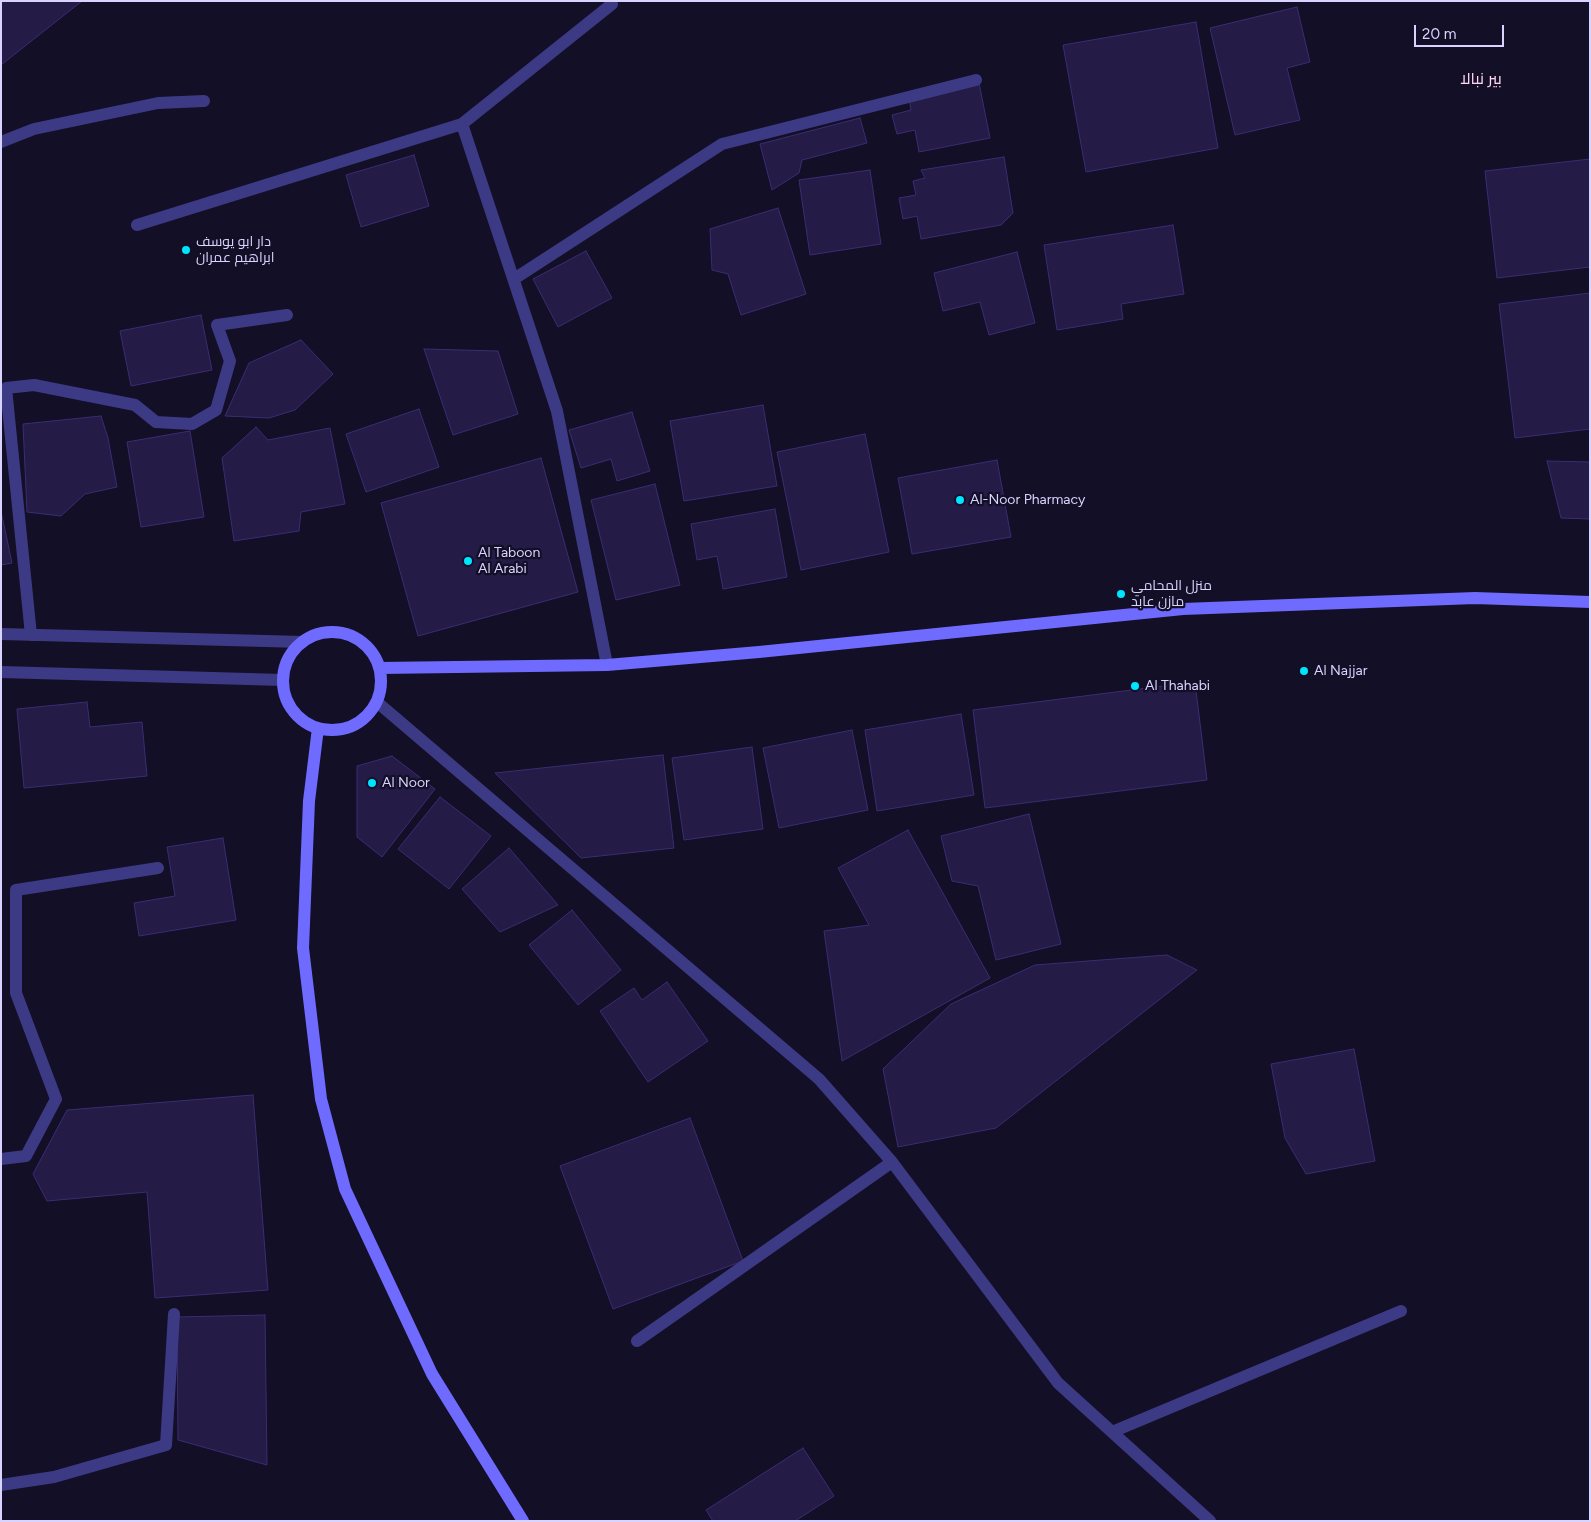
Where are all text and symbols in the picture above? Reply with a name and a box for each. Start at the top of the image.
scale bar [1416,15,1506,47]
text: 20 m [1422,25,1456,43]
district label: بير نبالا [1460,69,1502,89]
place label: دار ابو يوسف ابراهيم عمران [196,234,274,266]
marker: دار ابو يوسف ابراهيم عمران [180,244,192,256]
place label: Al-Noor Pharmacy [970,492,1085,508]
marker: Al-Noor Pharmacy [954,494,966,506]
place label: Al Taboon Al Arabi [478,545,540,578]
marker: Al Taboon Al Arabi [462,555,474,567]
place label: منزل المحامي مازن عابد [1131,578,1212,610]
marker: منزل المحامي مازن عابد [1115,588,1127,600]
place label: Al Najjar [1314,663,1367,679]
marker: Al Najjar [1298,665,1310,677]
place label: Al Thahabi [1145,678,1210,694]
marker: Al Thahabi [1129,680,1141,692]
place label: Al Noor [382,775,430,791]
marker: Al Noor [366,777,378,789]

